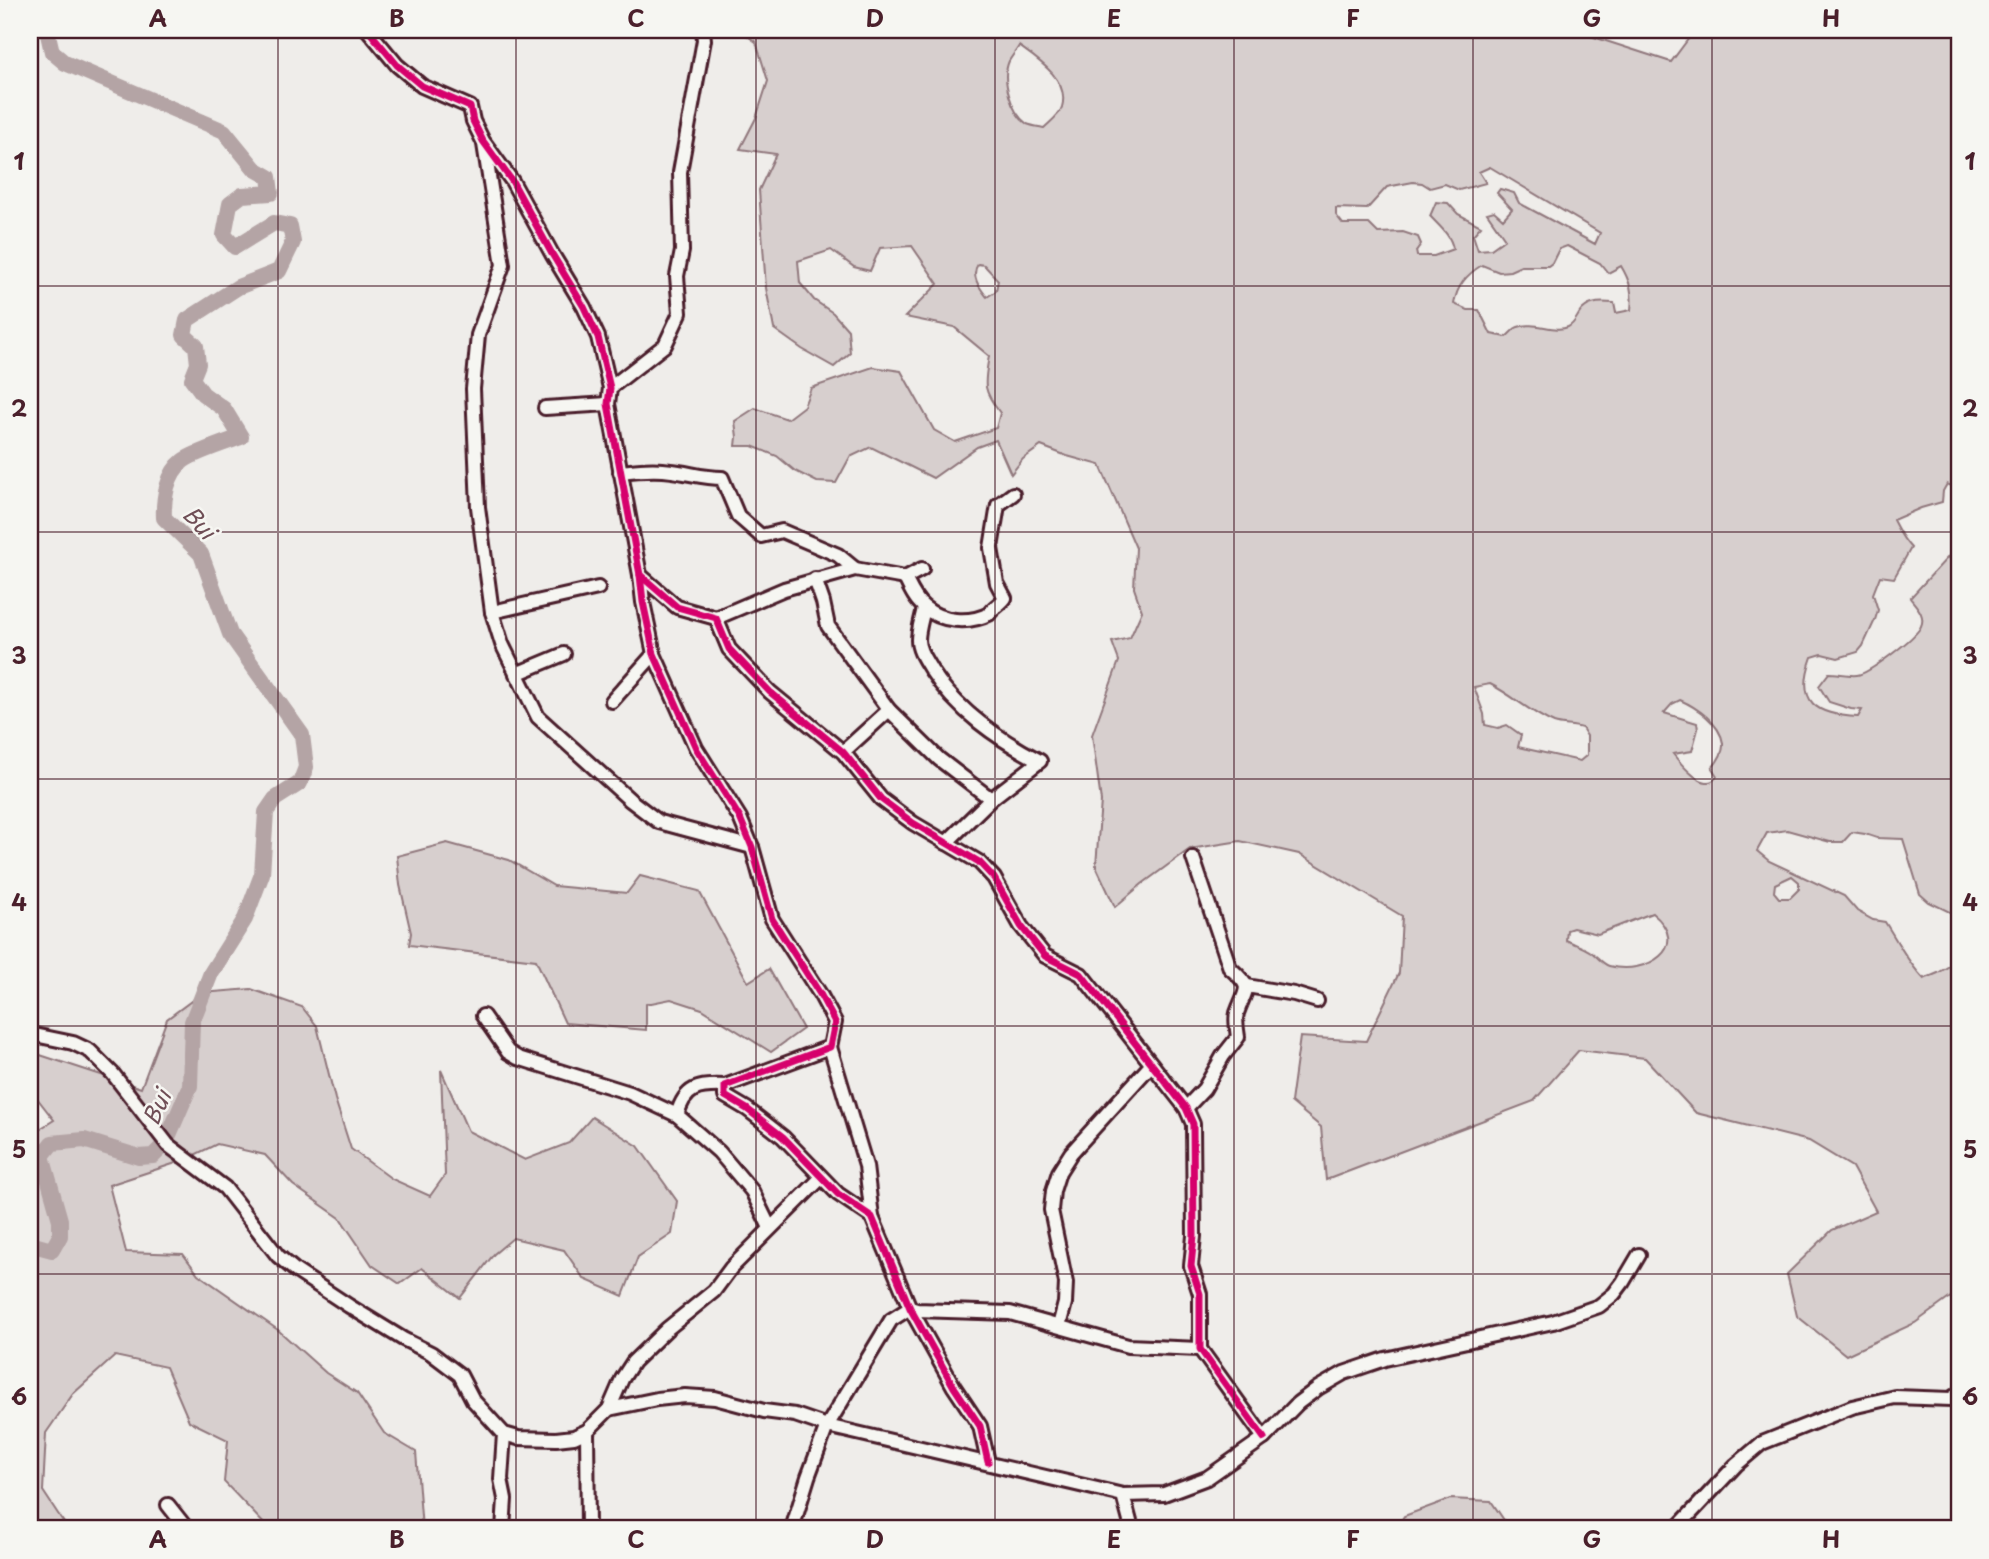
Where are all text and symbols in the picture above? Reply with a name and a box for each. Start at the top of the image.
text: A [149,0,167,35]
text: B [389,0,405,35]
text: C [627,0,645,35]
text: D [866,0,884,35]
text: E [1107,0,1121,35]
text: F [1346,0,1360,35]
text: G [1583,0,1601,35]
text: H [1822,0,1840,35]
text: 1 [14,143,25,178]
text: 1 [1965,143,1976,178]
text: 2 [11,390,27,425]
text: 2 [1962,390,1978,425]
water label: Bui [175,497,227,549]
text: 3 [11,637,27,672]
text: 3 [1962,637,1978,672]
text: 4 [11,884,27,919]
text: 4 [1962,884,1978,919]
water label: Bui [133,1081,181,1130]
text: 5 [12,1131,26,1166]
text: 5 [1963,1131,1977,1166]
text: 6 [11,1378,27,1413]
text: 6 [1962,1378,1978,1413]
text: A [149,1521,167,1556]
text: B [389,1521,405,1556]
text: C [627,1521,645,1556]
text: D [866,1521,884,1556]
text: E [1107,1521,1121,1556]
text: F [1346,1521,1360,1556]
text: G [1583,1521,1601,1556]
text: H [1822,1521,1840,1556]

